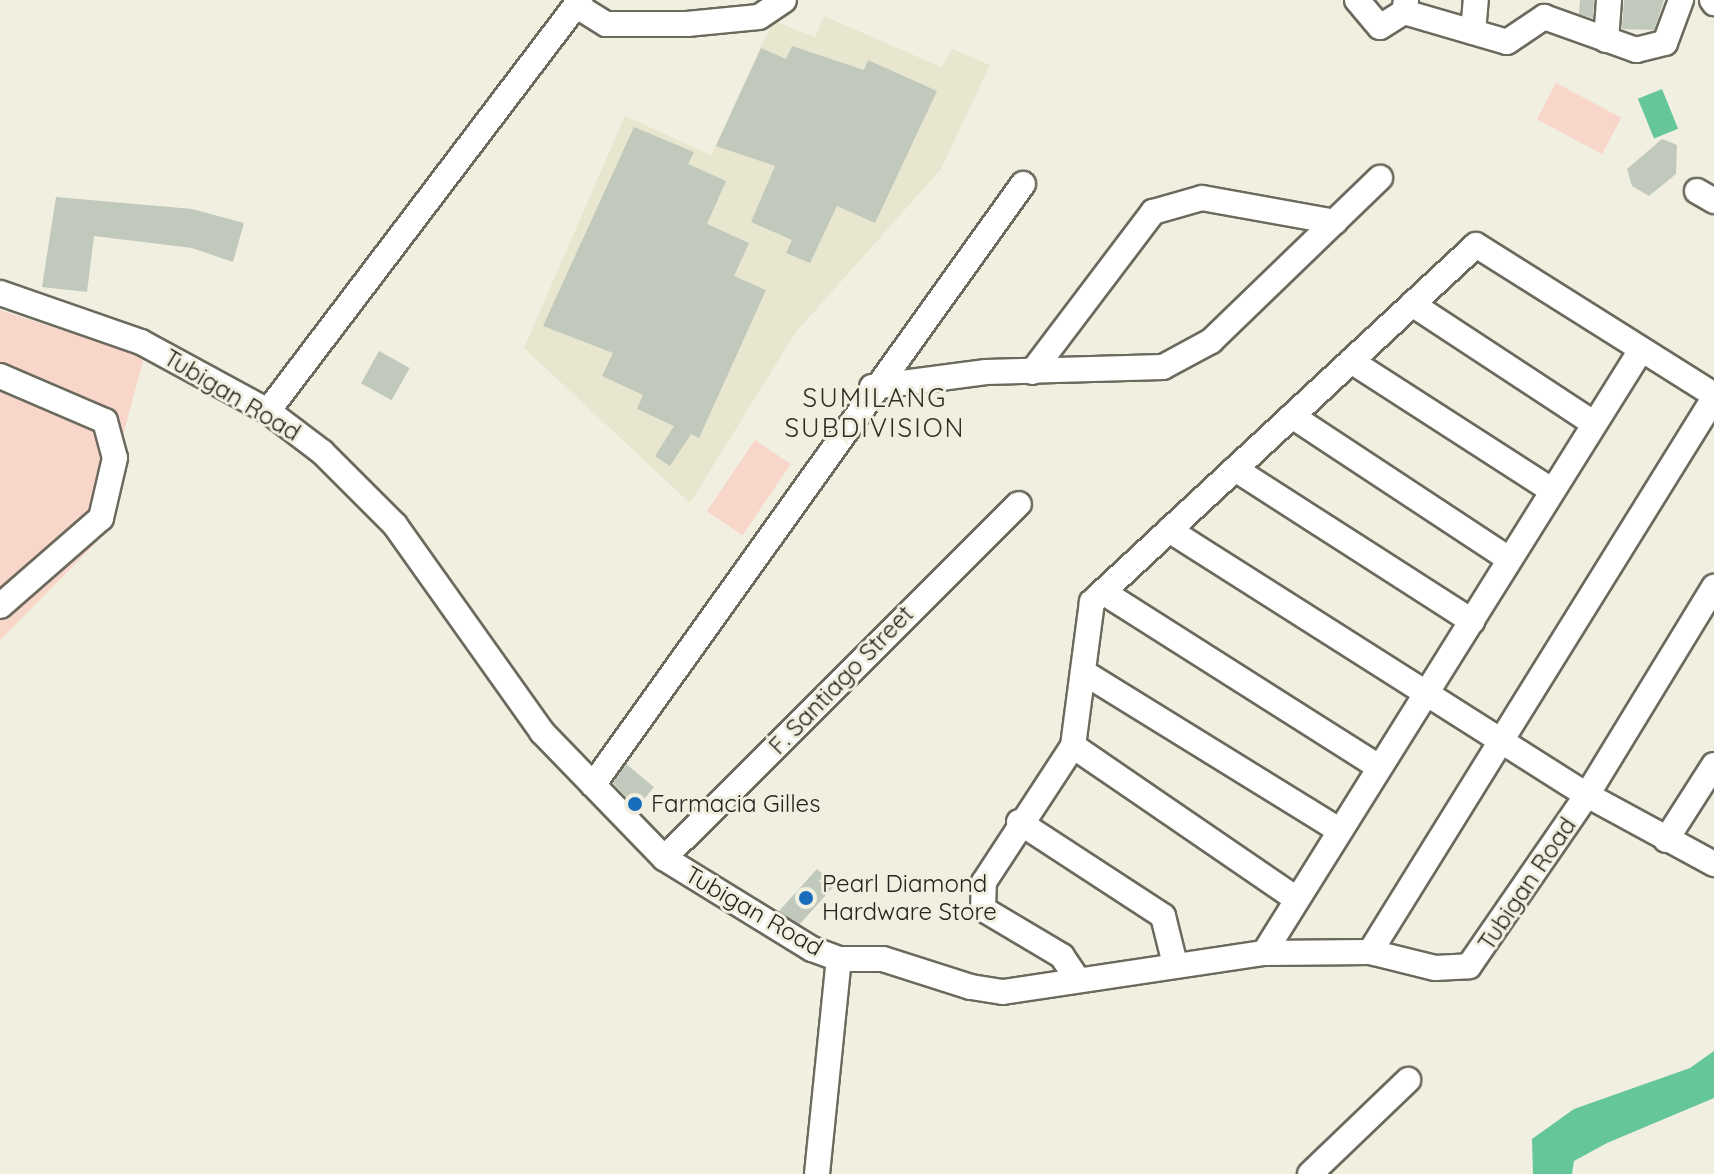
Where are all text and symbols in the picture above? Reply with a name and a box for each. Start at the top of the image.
street label: Tubigan Road [158,343,306,447]
district label: SUMILANG SUBDIVISION [784,382,966,444]
street label: F. Santiago Street [763,600,919,760]
place label: Farmacia Gilles [651,790,820,818]
marker: Farmacia Gilles [626,795,644,813]
street label: Tubigan Road [1472,812,1582,956]
street label: Tubigan Road [680,860,828,962]
place label: Pearl Diamond Hardware Store [822,870,997,926]
marker: Pearl Diamond Hardware Store [797,889,815,907]

